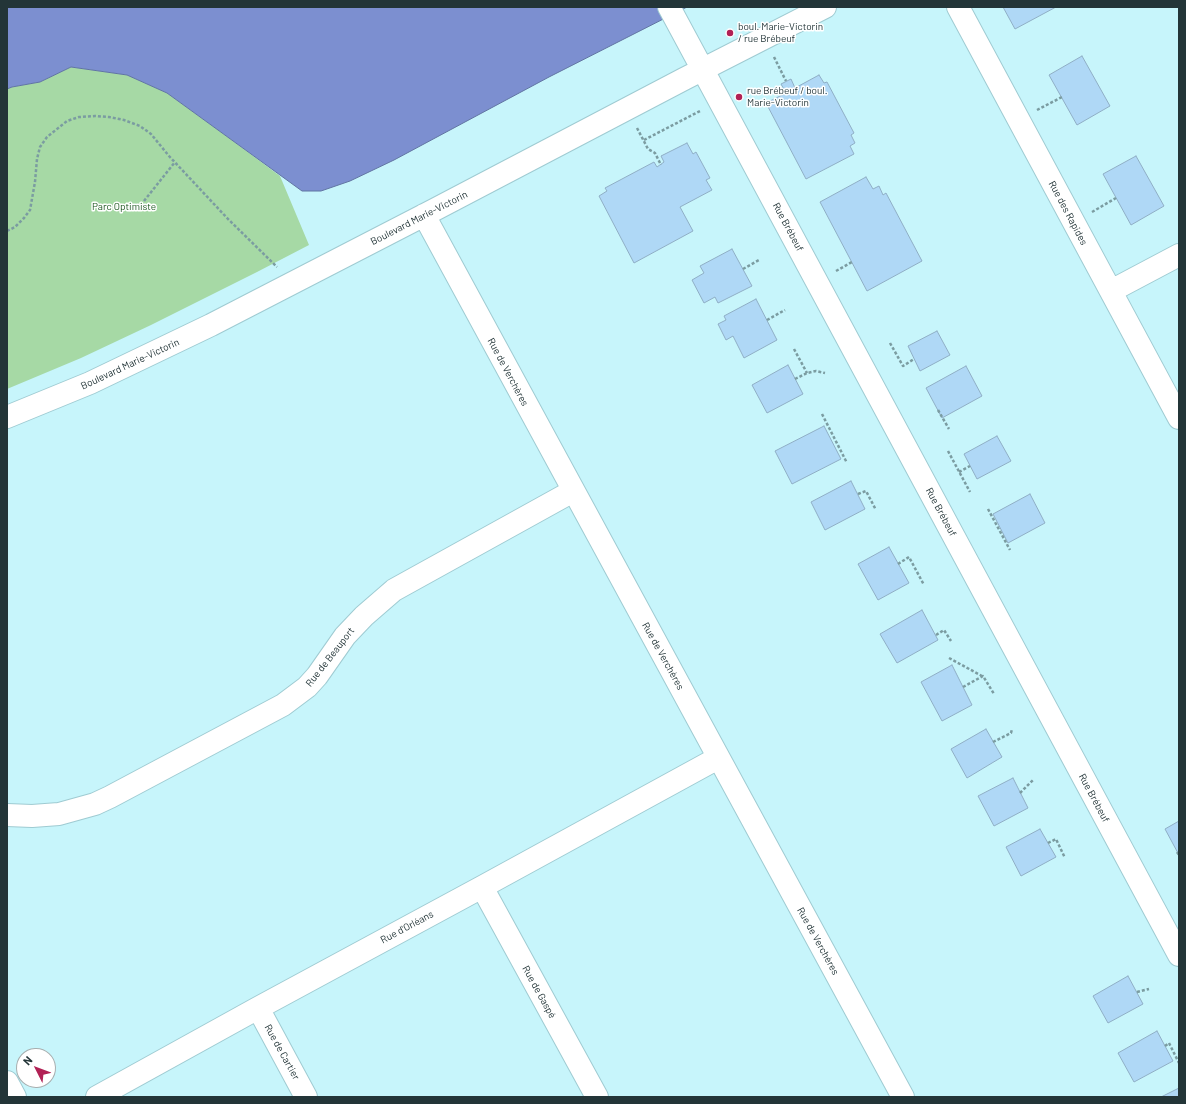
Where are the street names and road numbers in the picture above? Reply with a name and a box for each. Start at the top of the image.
street label: Rue des Rapides [1046,179,1090,247]
street label: Boulevard Marie-Victorin [368,188,470,248]
street label: Rue Brébeuf [770,201,806,253]
street label: Boulevard Marie-Victorin [79,336,181,392]
street label: Rue de Verchères [485,336,531,408]
street label: Rue Brébeuf [923,486,959,538]
street label: Rue de Verchères [639,620,687,692]
street label: Rue de Beauport [303,625,357,689]
street label: Rue Brébeuf [1076,772,1112,824]
street label: Rue de Verchères [794,905,842,977]
street label: Rue d'Orléans [378,908,436,946]
street label: Rue de Gaspé [520,964,558,1020]
street label: Rue de Cartier [262,1022,302,1082]

